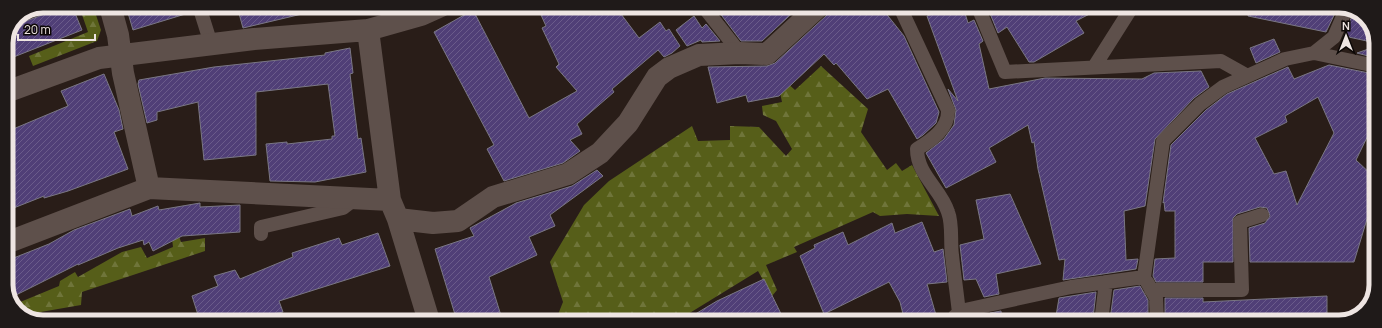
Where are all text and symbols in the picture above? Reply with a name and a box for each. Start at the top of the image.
scale bar [18,16,95,42]
north arrow [1326,16,1366,56]
text: N [1342,18,1350,33]
text: 20 m [24,21,51,38]

